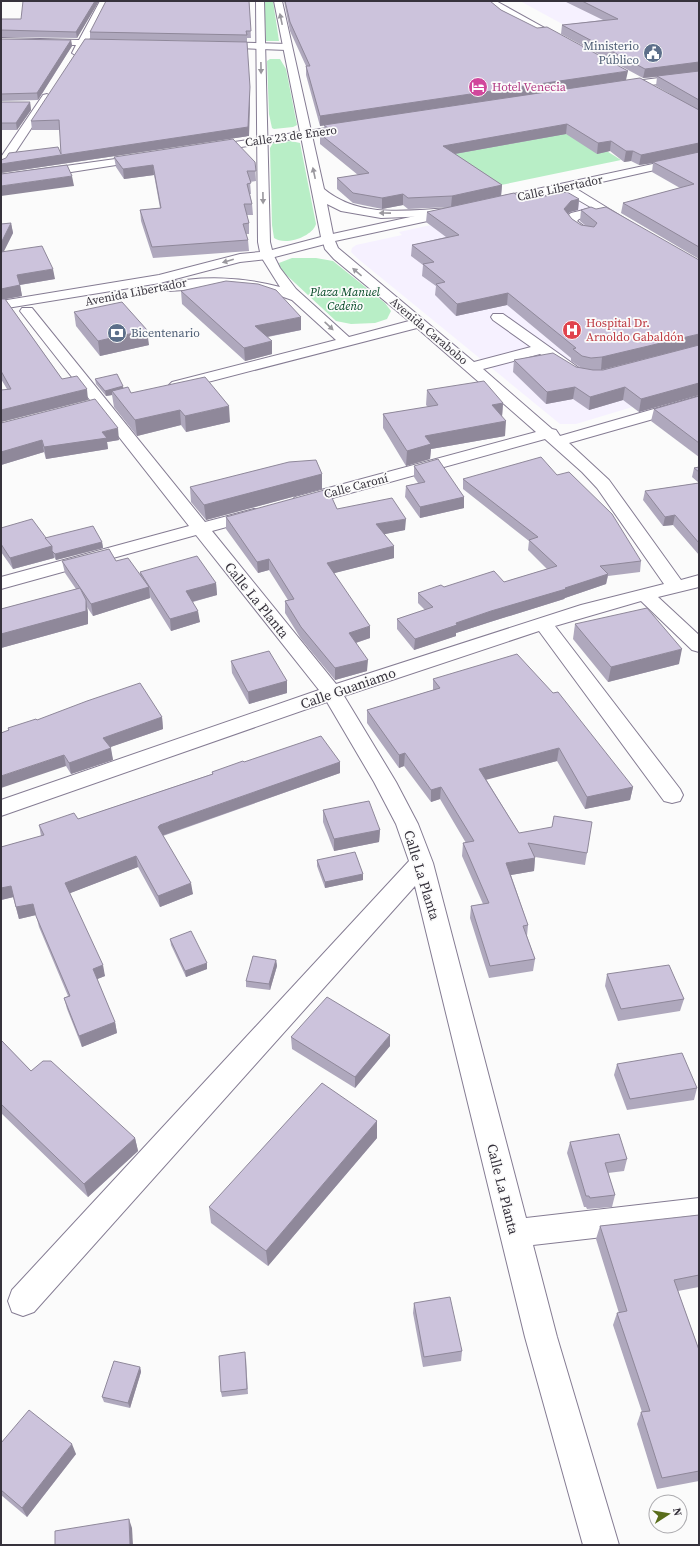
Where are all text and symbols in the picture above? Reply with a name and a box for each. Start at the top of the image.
one-way arrow [278,13,284,25]
place label: Ministerio Público [583,38,639,68]
public building icon: Ministerio Público [642,42,664,64]
one-way arrow [258,62,264,75]
hotel icon: Hotel Venecia [467,76,489,98]
place label: Hotel Venecia [492,79,567,95]
street label: Calle 23 de Enero [244,122,338,150]
one-way arrow [311,167,317,180]
street label: Calle Libertador [516,171,604,205]
one-way arrow [260,192,266,205]
one-way arrow [378,210,391,216]
one-way arrow [222,258,234,264]
one-way arrow [352,267,363,276]
street label: Avenida Libertador [84,274,188,310]
park label: Plaza Manuel Cedeño [309,284,381,314]
street label: Avenida Carabobo [387,294,472,369]
place label: Hospital Dr. Arnoldo Gabaldón [586,315,684,345]
hospital icon: Hospital Dr. Arnoldo Gabaldón [561,319,583,341]
one-way arrow [324,321,334,331]
bank icon: Bicentenario [106,322,128,344]
place label: Bicentenario [131,325,200,341]
street label: Calle Caroní [322,470,390,502]
street label: Calle La Planta [220,558,295,643]
street label: Calle Guaniamo [298,662,399,714]
street label: Calle La Planta [399,828,445,923]
street label: Calle La Planta [482,1142,524,1237]
north arrow [648,1494,688,1534]
text: N [669,1507,685,1518]

